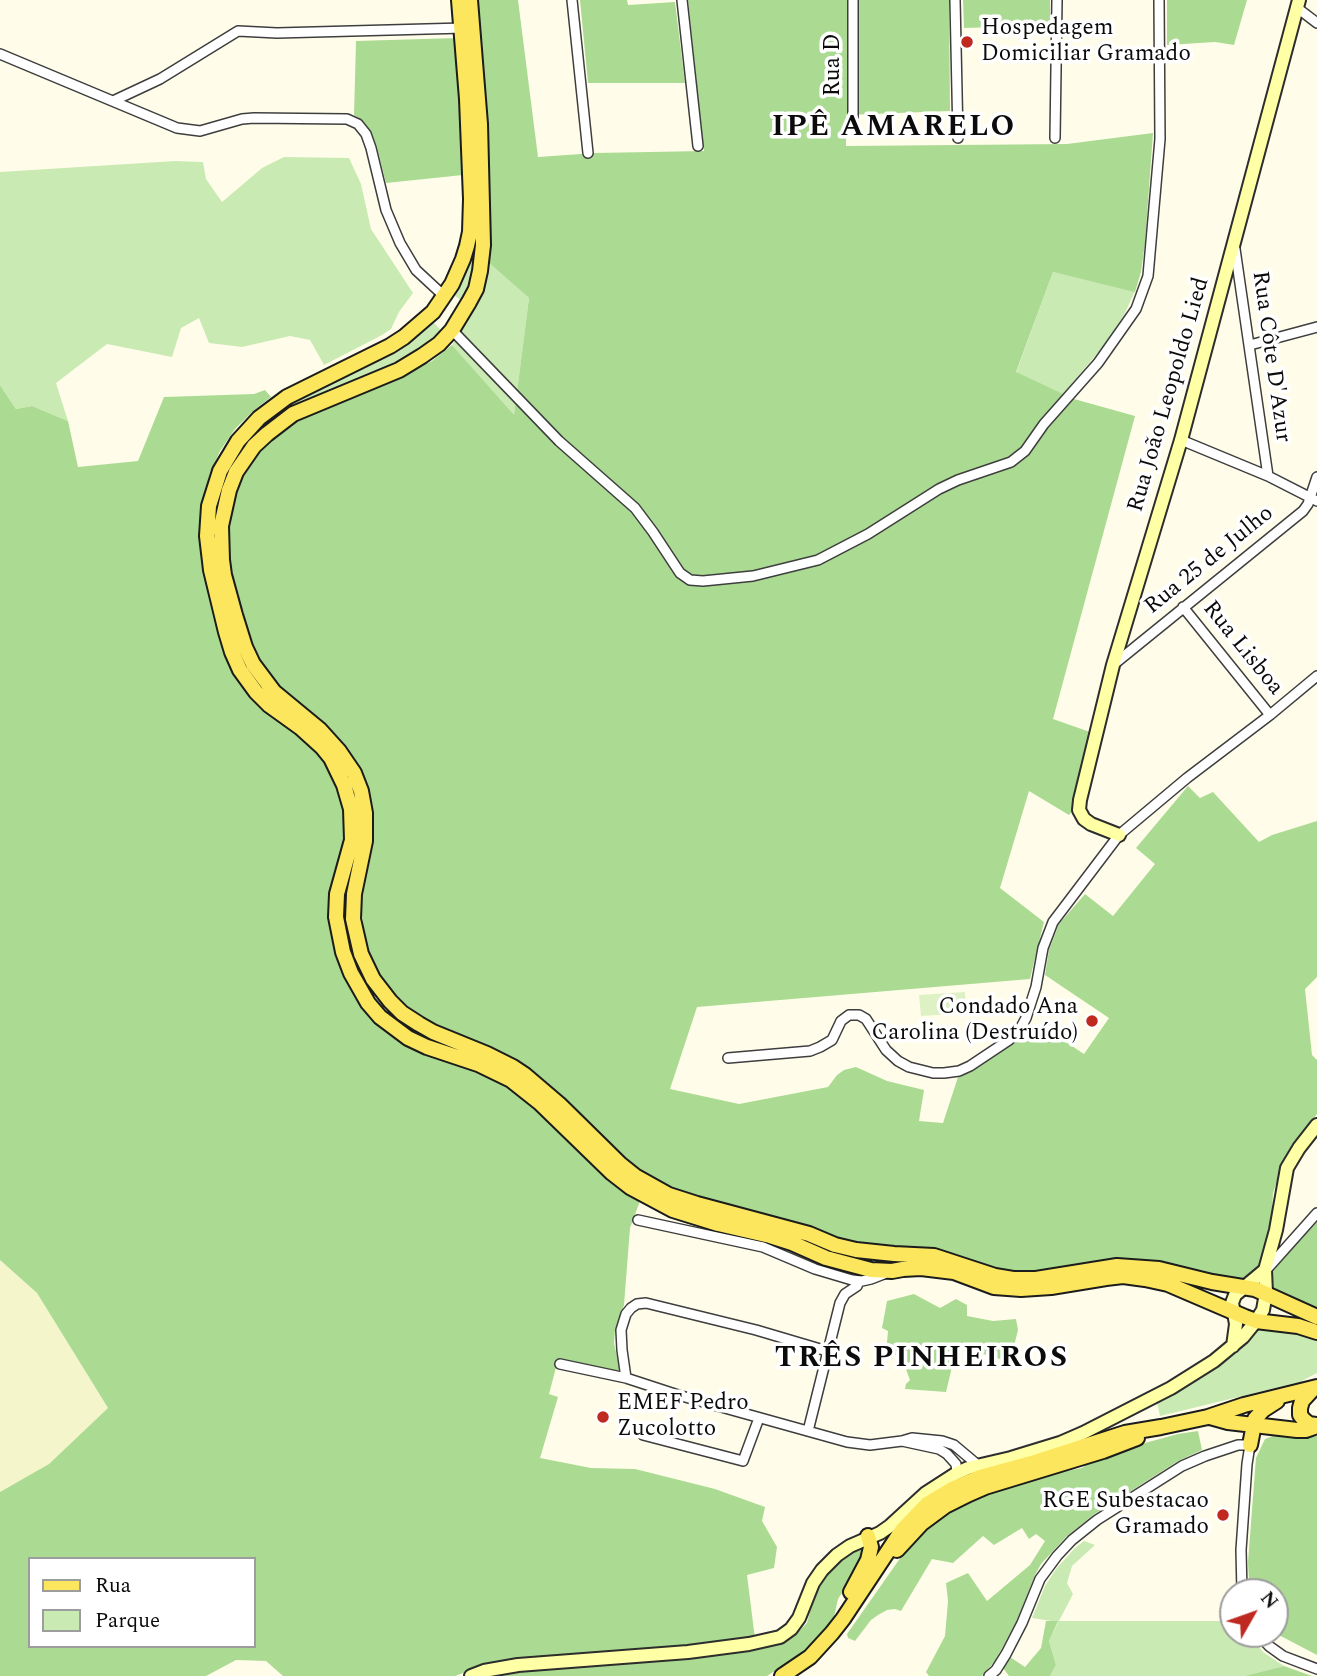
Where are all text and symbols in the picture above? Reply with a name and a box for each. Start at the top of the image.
place label: Hospedagem Domiciliar Gramado [981,15,1191,69]
street label: Rua D [820,34,848,96]
marker: Hospedagem Domiciliar Gramado [959,34,975,50]
district label: IPÊ AMARELO [773,111,1015,147]
street label: Rua Côte D'Azur [1244,270,1296,444]
street label: Rua João Leopoldo Lied [1123,275,1217,515]
street label: Rua 25 de Julho [1140,501,1280,621]
street label: Rua Lisboa [1196,596,1288,702]
place label: Condado Ana Carolina (Destruído) [871,994,1078,1048]
marker: Condado Ana Carolina (Destruído) [1084,1013,1100,1029]
district label: TRÊS PINHEIROS [777,1342,1067,1378]
place label: EMEF Pedro Zucolotto [617,1390,749,1444]
marker: EMEF Pedro Zucolotto [595,1409,611,1425]
place label: RGE Subestacao Gramado [1042,1488,1209,1542]
marker: RGE Subestacao Gramado [1215,1507,1231,1523]
legend [28,1557,256,1648]
text: Rua [95,1570,131,1602]
north arrow [1219,1578,1289,1648]
text: N [1253,1585,1285,1616]
text: Parque [95,1605,160,1637]

